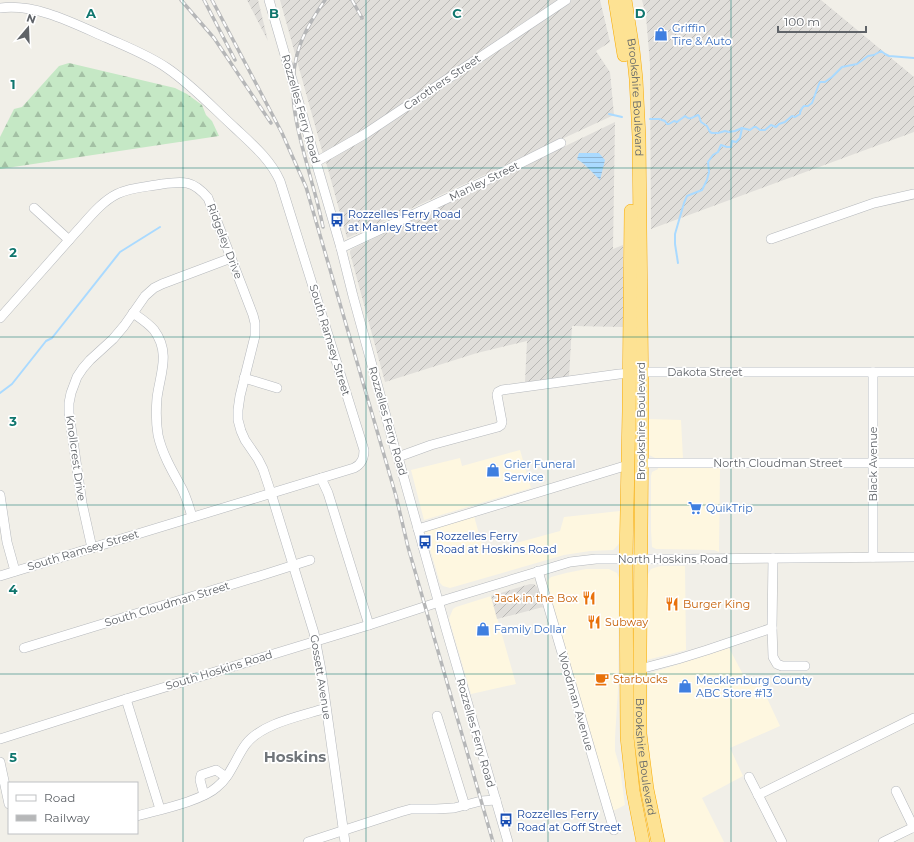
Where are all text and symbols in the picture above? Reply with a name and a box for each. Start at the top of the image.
text: A [85,5,97,21]
text: B [269,5,279,21]
text: C [452,5,462,21]
text: D [635,5,646,21]
north arrow [8,8,48,48]
scale bar [778,8,866,34]
text: N [25,10,38,27]
text: 100 m [784,14,820,29]
place label: Griffin Tire & Auto [672,21,732,48]
shop icon: Griffin Tire & Auto [653,26,669,42]
street label: Brookshire Boulevard [624,37,646,156]
street label: Carothers Street [401,51,484,113]
street label: Rozzelles Ferry Road [279,53,323,165]
text: 1 [10,76,16,92]
street label: Manley Street [447,158,522,204]
street label: Ridgeley Drive [204,201,246,281]
place label: Rozzelles Ferry Road at Manley Street [348,207,461,234]
bus stop icon: Rozzelles Ferry Road at Manley Street [329,212,345,228]
text: 2 [9,244,17,260]
street label: South Ramsey Street [306,283,354,398]
street label: Brookshire Boulevard [634,362,648,480]
street label: Rozzelles Ferry Road [366,365,410,477]
street label: Dakota Street [667,365,743,379]
text: 3 [8,413,17,429]
street label: Knollcrest Drive [63,414,89,502]
street label: Black Avenue [866,426,880,501]
street label: North Cloudman Street [713,456,843,470]
place label: Grier Funeral Service [504,457,575,484]
shop icon: Grier Funeral Service [485,462,501,478]
supermarket icon: QuikTrip [687,500,703,516]
place label: QuikTrip [706,501,753,515]
street label: South Ramsey Street [26,526,141,574]
place label: Rozzelles Ferry Road at Hoskins Road [436,529,557,556]
bus stop icon: Rozzelles Ferry Road at Hoskins Road [417,534,433,550]
street label: North Hoskins Road [618,552,728,566]
street label: South Cloudman Street [103,578,232,630]
text: 4 [9,581,18,597]
restaurant icon: Jack in the Box [581,590,597,606]
place label: Jack in the Box [494,591,578,605]
restaurant icon: Burger King [664,596,680,612]
place label: Burger King [683,597,750,611]
restaurant icon: Subway [586,614,602,630]
place label: Subway [605,615,648,629]
shop icon: Family Dollar [475,621,491,637]
place label: Family Dollar [494,622,566,636]
street label: Gossett Avenue [307,633,335,721]
street label: South Hoskins Road [164,647,274,693]
street label: Woodman Avenue [555,650,597,753]
cafe icon: Starbucks [594,671,610,687]
place label: Starbucks [613,672,668,686]
place label: Mecklenburg County ABC Store #13 [696,673,812,700]
street label: Rozzelles Ferry Road [454,677,498,789]
shop icon: Mecklenburg County ABC Store #13 [677,678,693,694]
street label: Brookshire Boulevard [633,698,659,817]
district label: Hoskins [264,747,326,766]
text: 5 [9,749,17,765]
legend [8,782,138,834]
text: Road [44,790,75,805]
place label: Rozzelles Ferry Road at Goff Street [517,807,622,834]
text: Railway [44,810,90,825]
bus stop icon: Rozzelles Ferry Road at Goff Street [498,812,514,828]

